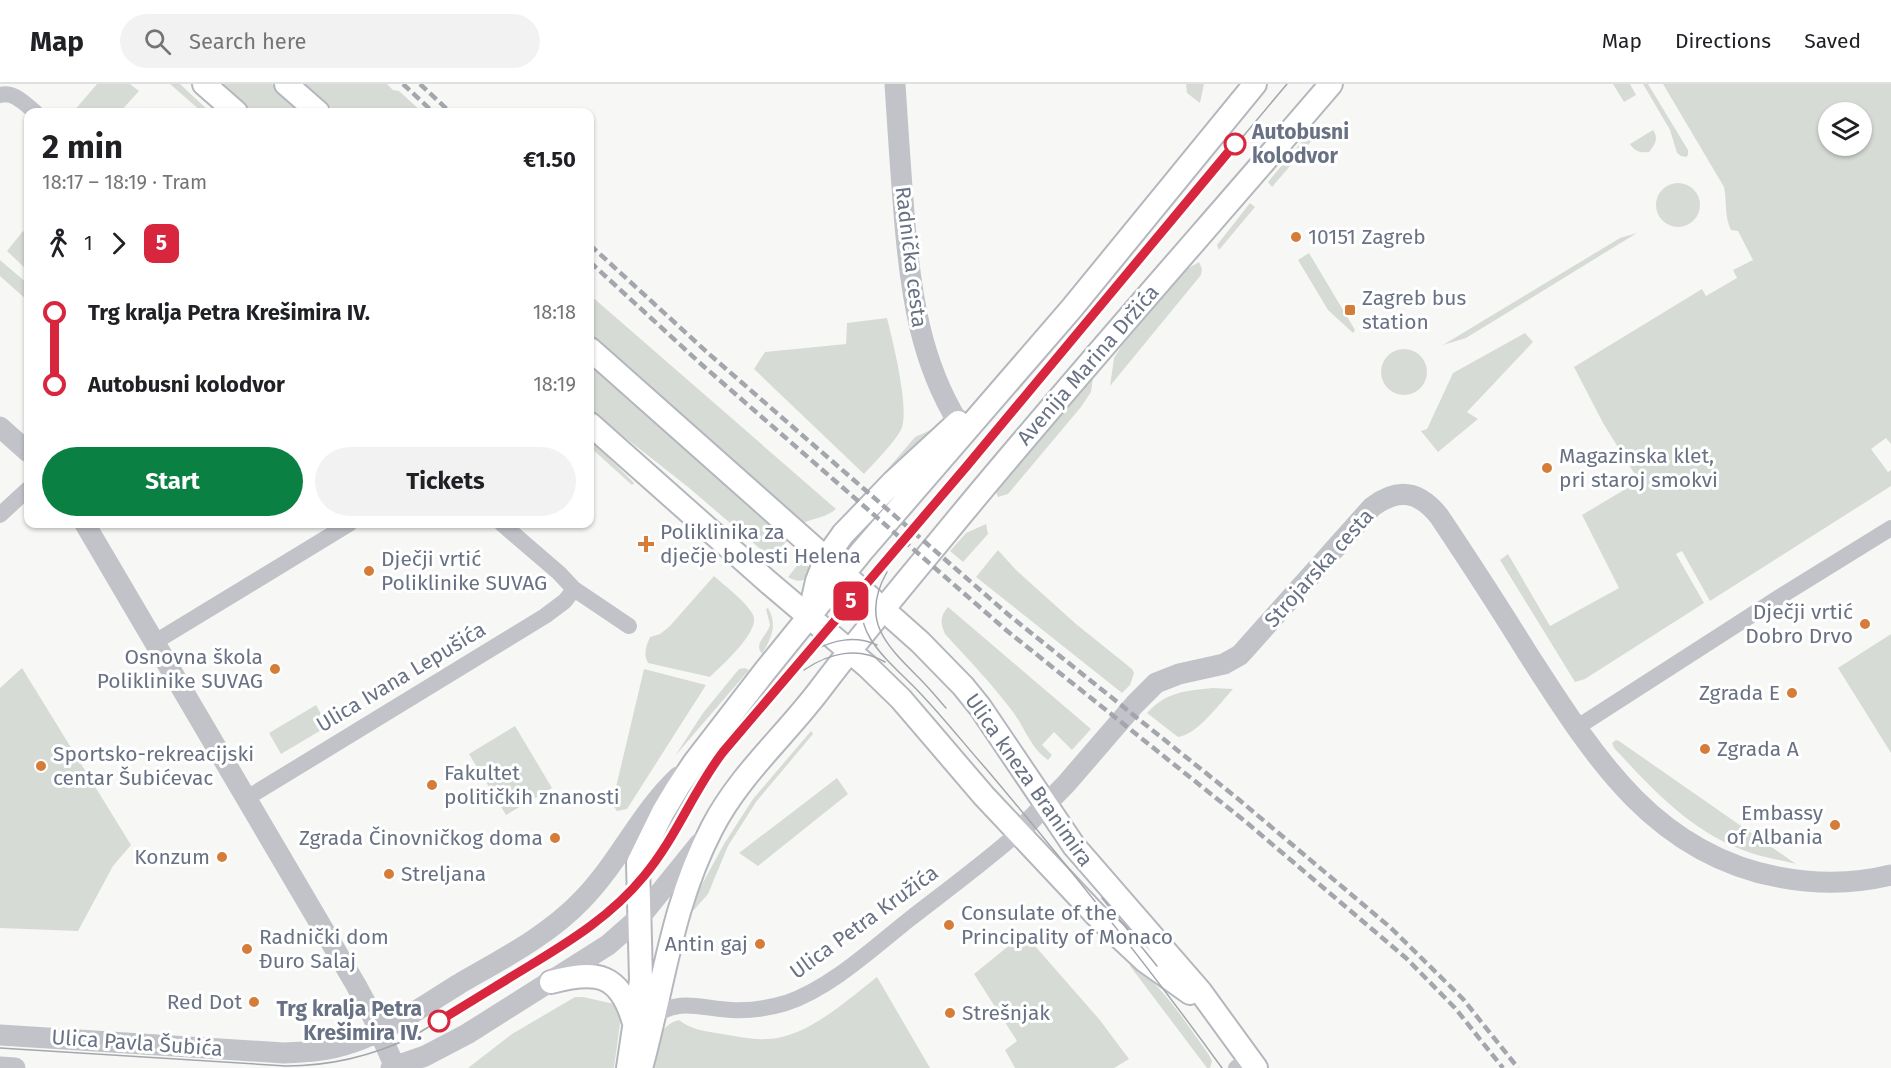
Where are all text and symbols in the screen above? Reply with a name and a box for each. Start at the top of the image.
search box [120,14,540,68]
text: Map [30,25,84,58]
icon: search [141,25,174,58]
text: Search here [189,28,307,55]
text: Map [1602,28,1642,54]
text: Directions [1675,28,1771,54]
text: Saved [1804,28,1861,54]
map controls [1818,102,1872,156]
button: layers [1818,102,1872,156]
place label: Autobusni kolodvor [1251,119,1349,169]
text: 2 min [42,127,123,167]
marker: Autobusni kolodvor [1224,133,1246,155]
text: €1.50 [523,146,576,173]
text: 18:17 – 18:19 · Tram [42,170,207,194]
street label: Radnička cesta [889,185,933,329]
place label: 10151 Zagreb [1308,224,1426,250]
icon: walk [42,227,75,260]
icon: forward [102,227,135,260]
text: 5 [156,230,167,256]
marker: 10151 Zagreb [1289,230,1303,244]
text: 1 [84,231,93,255]
street label: Avenija Marina Držića [1011,280,1165,450]
place label: Zagreb bus station [1362,285,1466,335]
text: Trg kralja Petra Krešimira IV. [88,299,370,326]
text: 18:18 [533,300,576,324]
marker: Zagreb bus station [1343,303,1357,317]
text: Autobusni kolodvor [88,371,285,398]
text: 18:19 [533,372,576,396]
place label: Magazinska klet, pri staroj smokvi [1559,443,1718,493]
button: Start [42,447,303,516]
button: Tickets [315,447,576,516]
marker: Magazinska klet, pri staroj smokvi [1540,461,1554,475]
street label: Strojarska cesta [1259,503,1379,633]
place label: Poliklinika za dječje bolesti Helena [660,519,861,569]
marker: Poliklinika za dječje bolesti Helena [637,535,655,553]
place label: Dječji vrtić Poliklinike SUVAG [381,546,547,596]
marker: Dječji vrtić Poliklinike SUVAG [362,564,376,578]
line badge: 5 [832,582,870,620]
text: 5 [845,588,857,614]
place label: Dječji vrtić Dobro Drvo [1745,599,1853,649]
street label: Ulica Ivana Lepušića [312,616,490,738]
marker: Dječji vrtić Dobro Drvo [1858,617,1872,631]
place label: Osnovna škola Poliklinike SUVAG [97,644,263,694]
marker: Osnovna škola Poliklinike SUVAG [268,662,282,676]
place label: Zgrada E [1699,680,1780,706]
marker: Zgrada E [1785,686,1799,700]
street label: Ulica kneza Branimira [959,688,1099,872]
place label: Zgrada A [1717,736,1799,762]
place label: Sportsko-rekreacijski centar Šubićevac [53,741,254,791]
marker: Zgrada A [1698,742,1712,756]
marker: Sportsko-rekreacijski centar Šubićevac [34,759,48,773]
place label: Fakultet političkih znanosti [444,760,620,810]
marker: Fakultet političkih znanosti [425,778,439,792]
place label: Embassy of Albania [1727,800,1824,850]
marker: Embassy of Albania [1828,818,1842,832]
place label: Zgrada Činovničkog doma [299,825,543,851]
marker: Zgrada Činovničkog doma [548,831,562,845]
place label: Konzum [134,844,210,870]
marker: Konzum [215,850,229,864]
street label: Ulica Petra Kružića [785,860,943,984]
place label: Streljana [401,861,486,887]
marker: Streljana [382,867,396,881]
place label: Consulate of the Principality of Monaco [961,900,1173,950]
marker: Consulate of the Principality of Monaco [942,918,956,932]
place label: Radnički dom Đuro Salaj [259,924,389,974]
place label: Antin gaj [665,931,748,957]
marker: Antin gaj [753,937,767,951]
marker: Radnički dom Đuro Salaj [240,942,254,956]
place label: Red Dot [167,989,242,1015]
marker: Red Dot [247,995,261,1009]
place label: Trg kralja Petra Krešimira IV. [277,996,422,1046]
place label: Strešnjak [962,1000,1050,1026]
marker: Strešnjak [943,1006,957,1020]
marker: Trg kralja Petra Krešimira IV. [428,1010,450,1032]
street label: Ulica Pavla Šubića [50,1024,224,1062]

